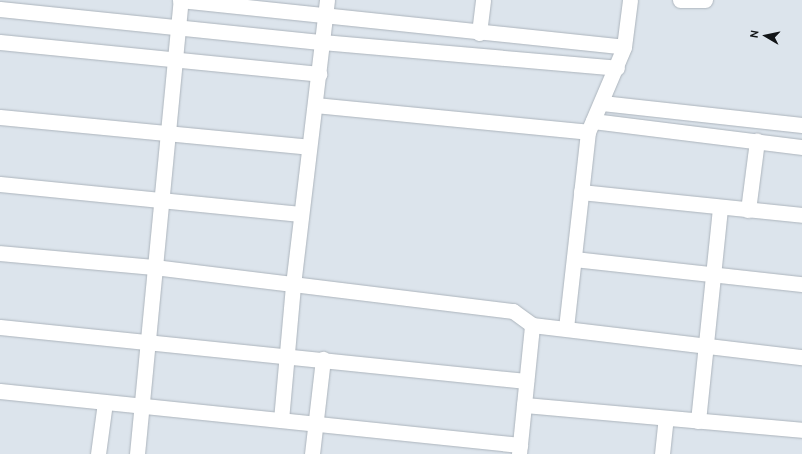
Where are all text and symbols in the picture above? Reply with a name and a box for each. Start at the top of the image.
north arrow [746,16,786,56]
text: N [747,29,762,39]

